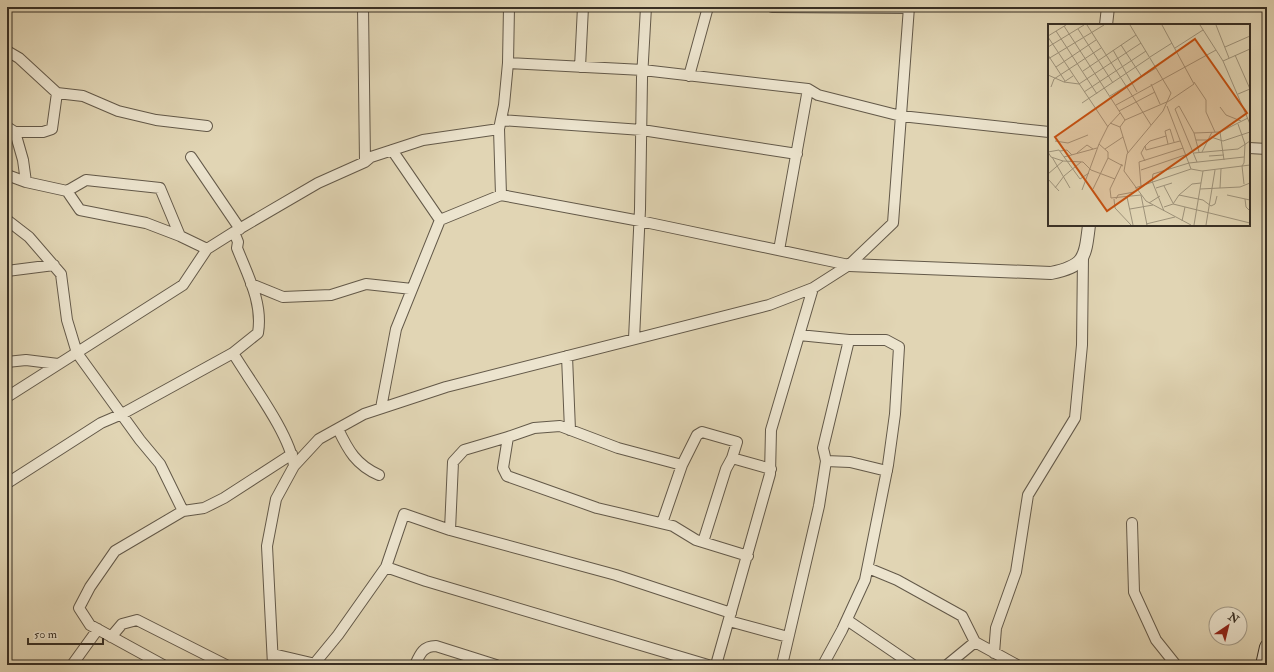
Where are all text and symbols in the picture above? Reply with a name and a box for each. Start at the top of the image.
inset map [1048,24,1250,226]
north arrow [1208,606,1248,646]
text: N [1225,609,1242,627]
scale bar [28,620,103,646]
text: 50 m [34,627,58,642]

